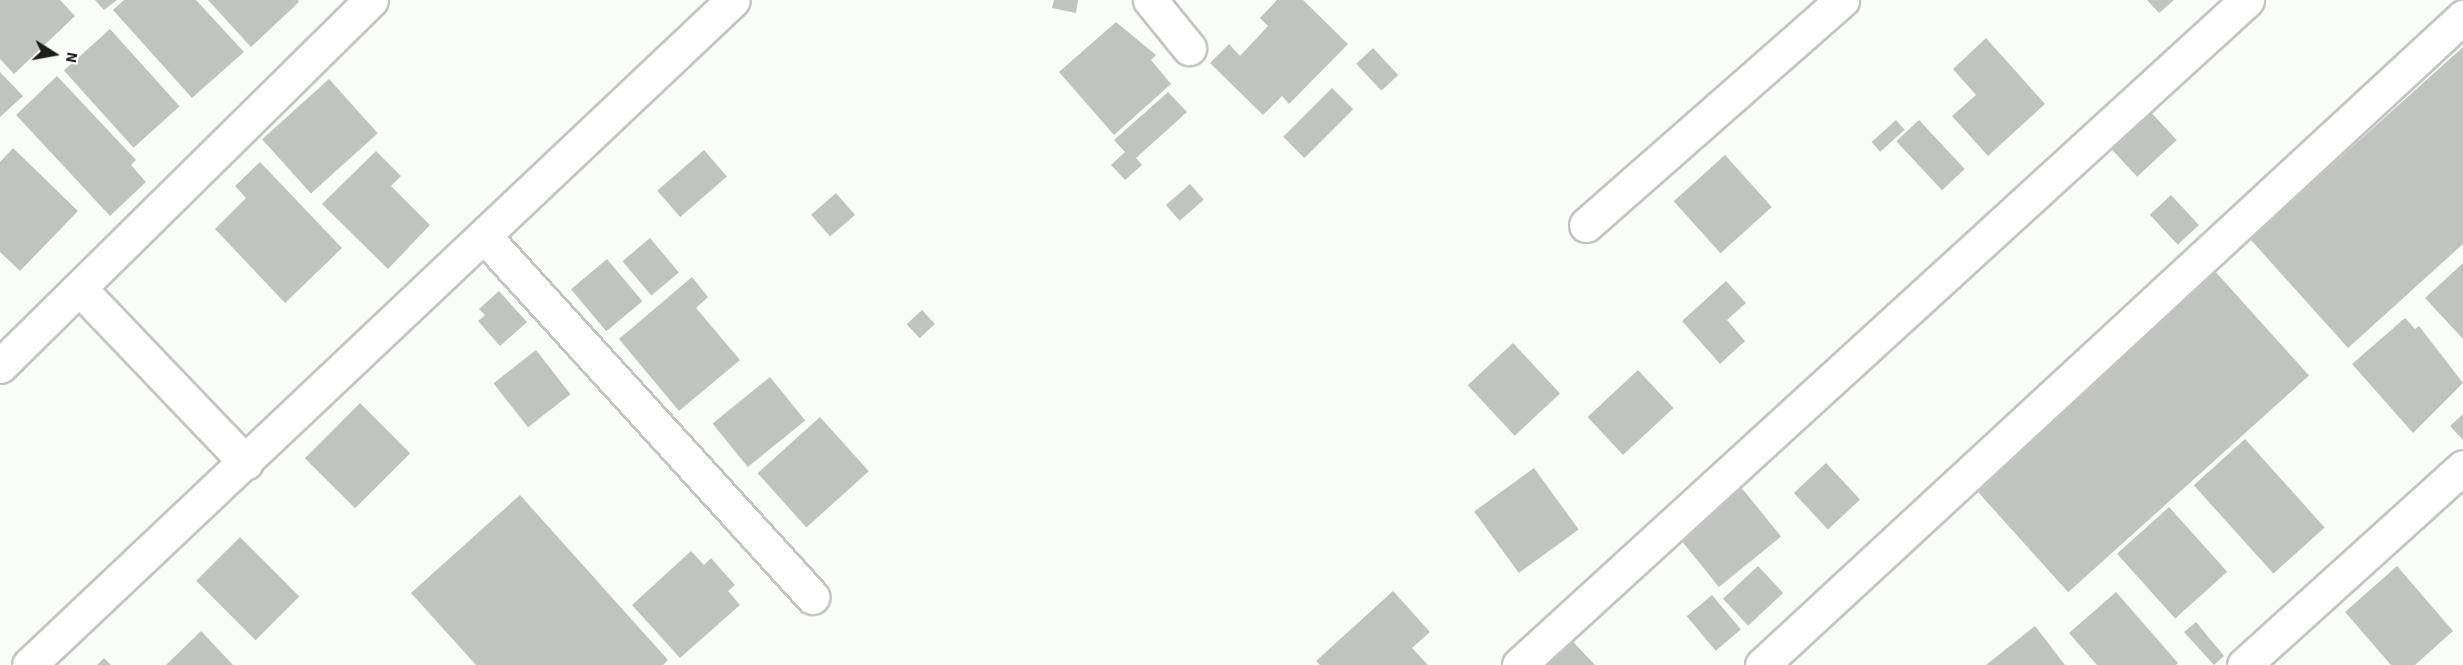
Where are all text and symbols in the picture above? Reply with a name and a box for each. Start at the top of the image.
north arrow [24,24,84,84]
text: N [60,50,83,65]

